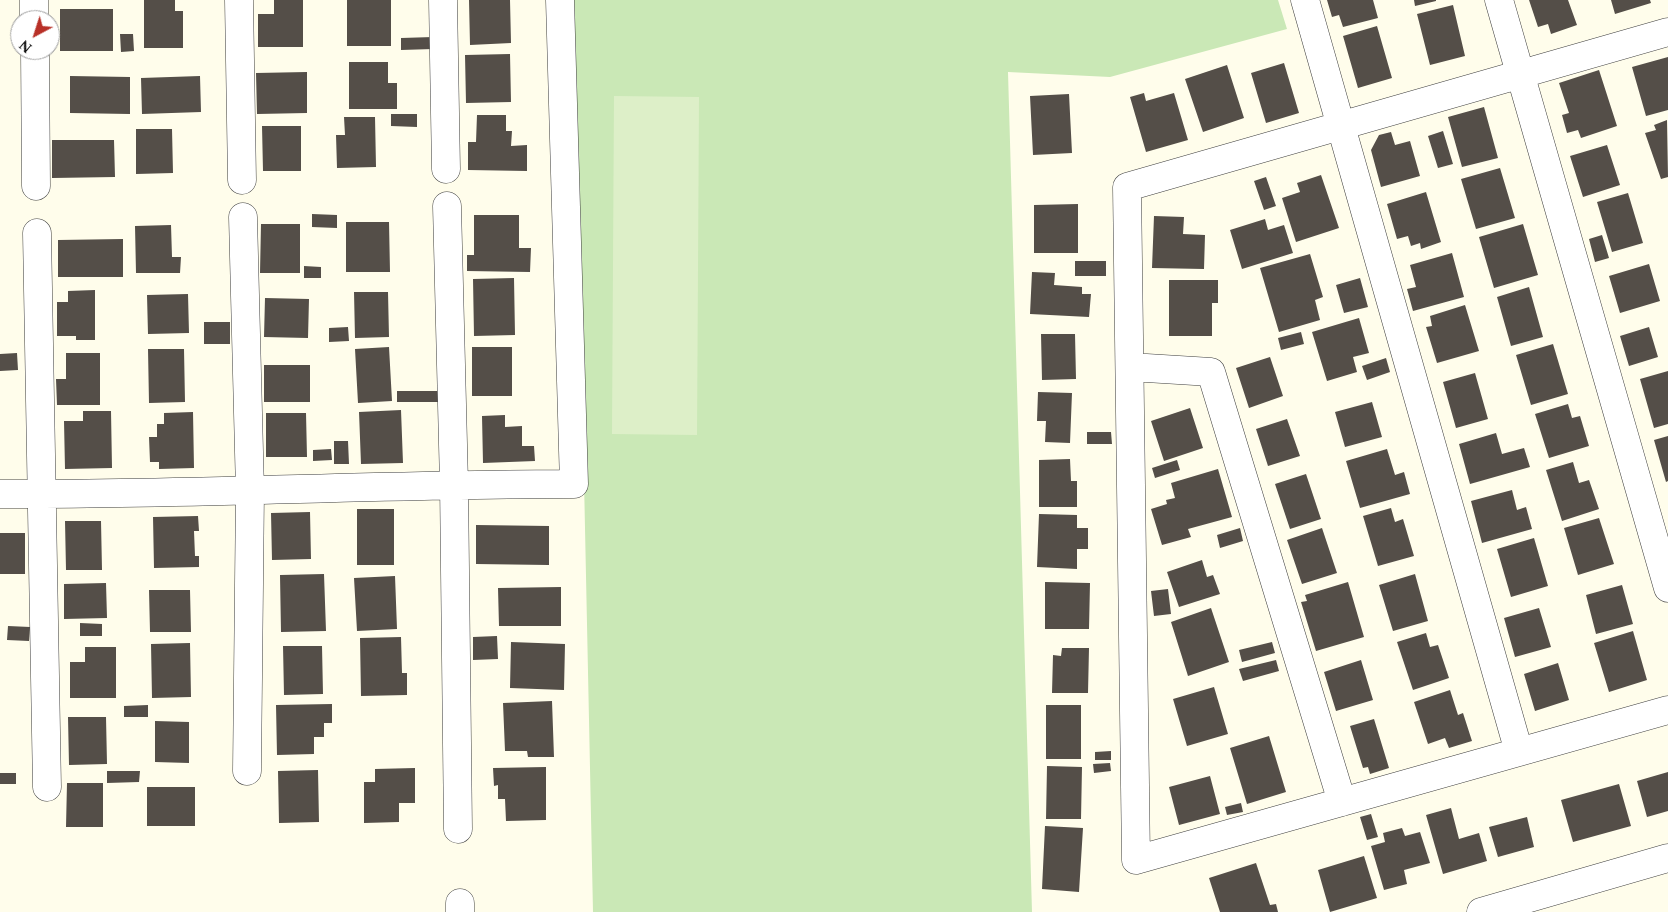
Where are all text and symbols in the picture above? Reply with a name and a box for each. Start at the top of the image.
north arrow [10,10,60,60]
text: N [15,34,37,58]

